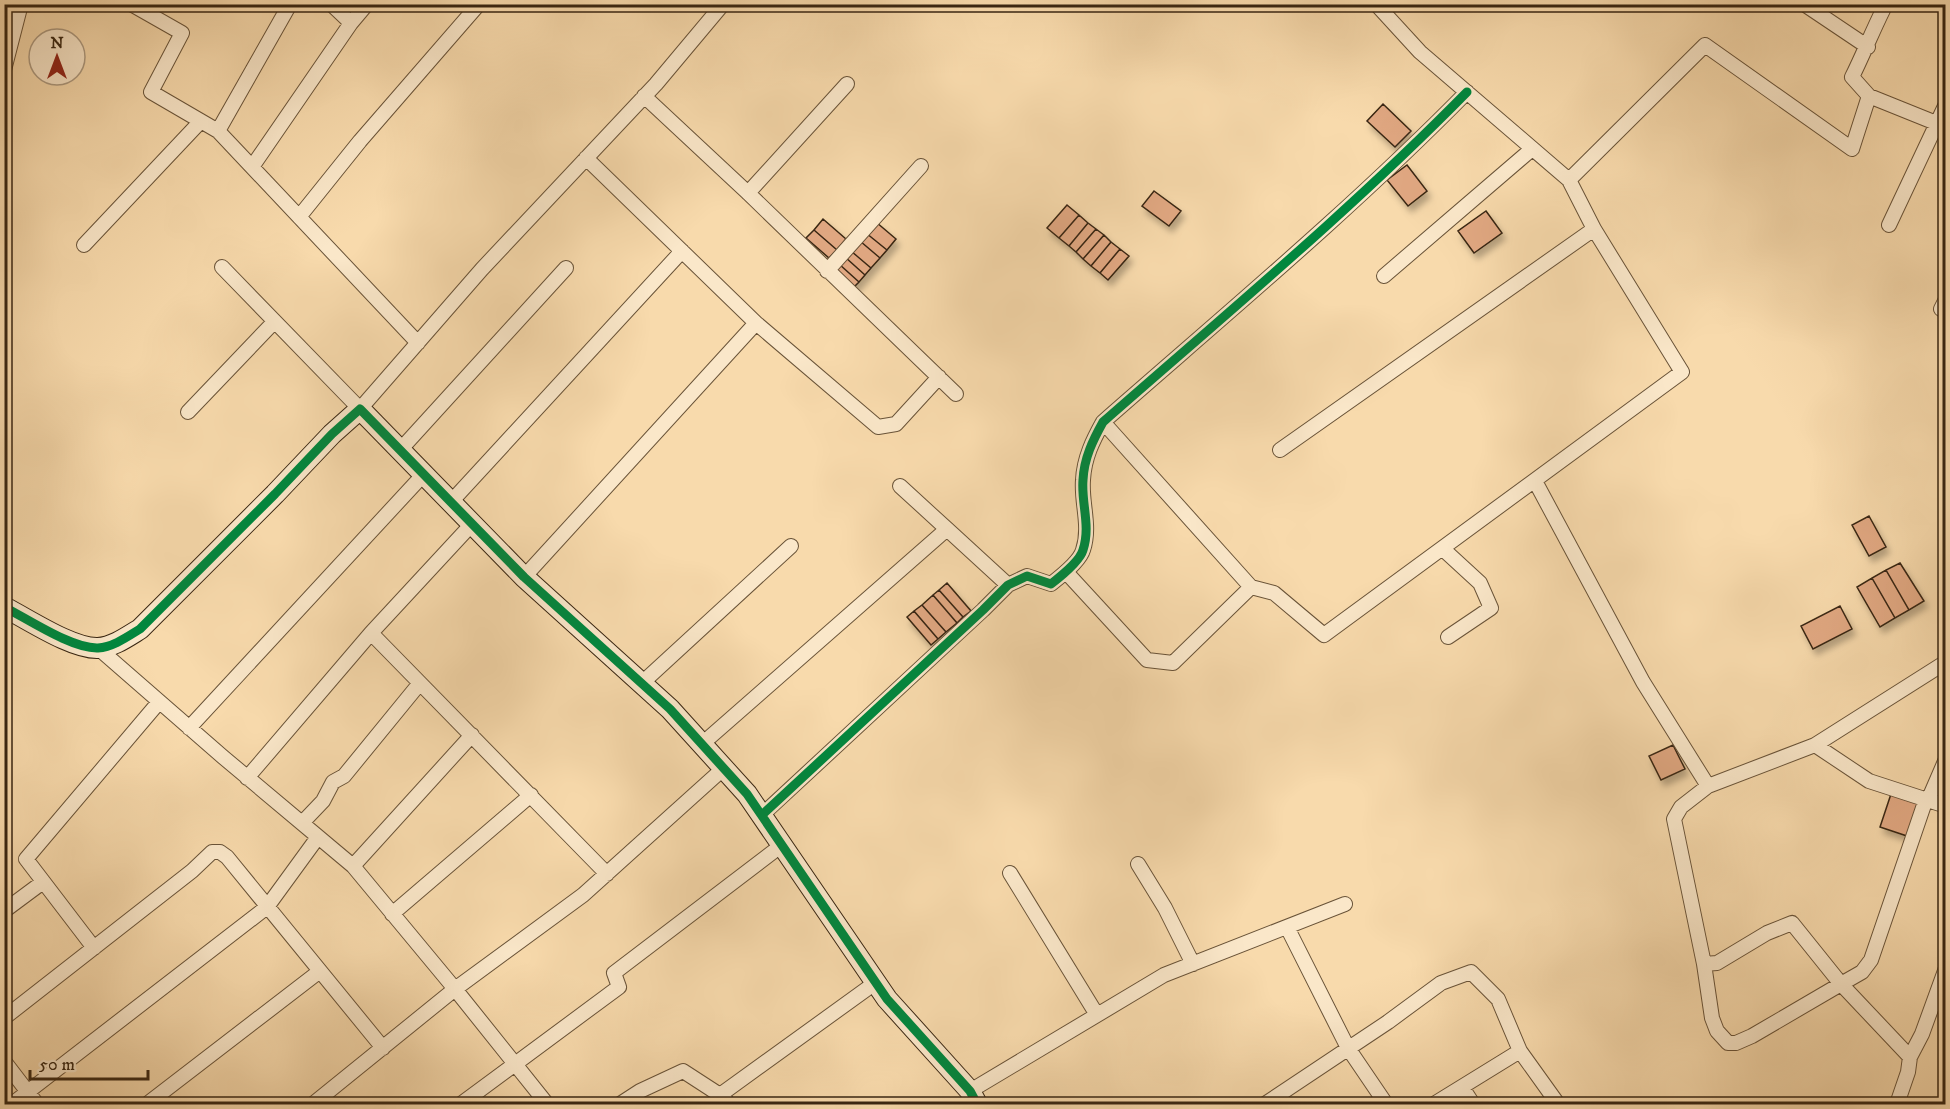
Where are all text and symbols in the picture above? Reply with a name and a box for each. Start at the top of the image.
north arrow [27,27,87,87]
text: N [50,33,64,53]
scale bar [30,1043,148,1081]
text: 50 m [39,1054,75,1076]

